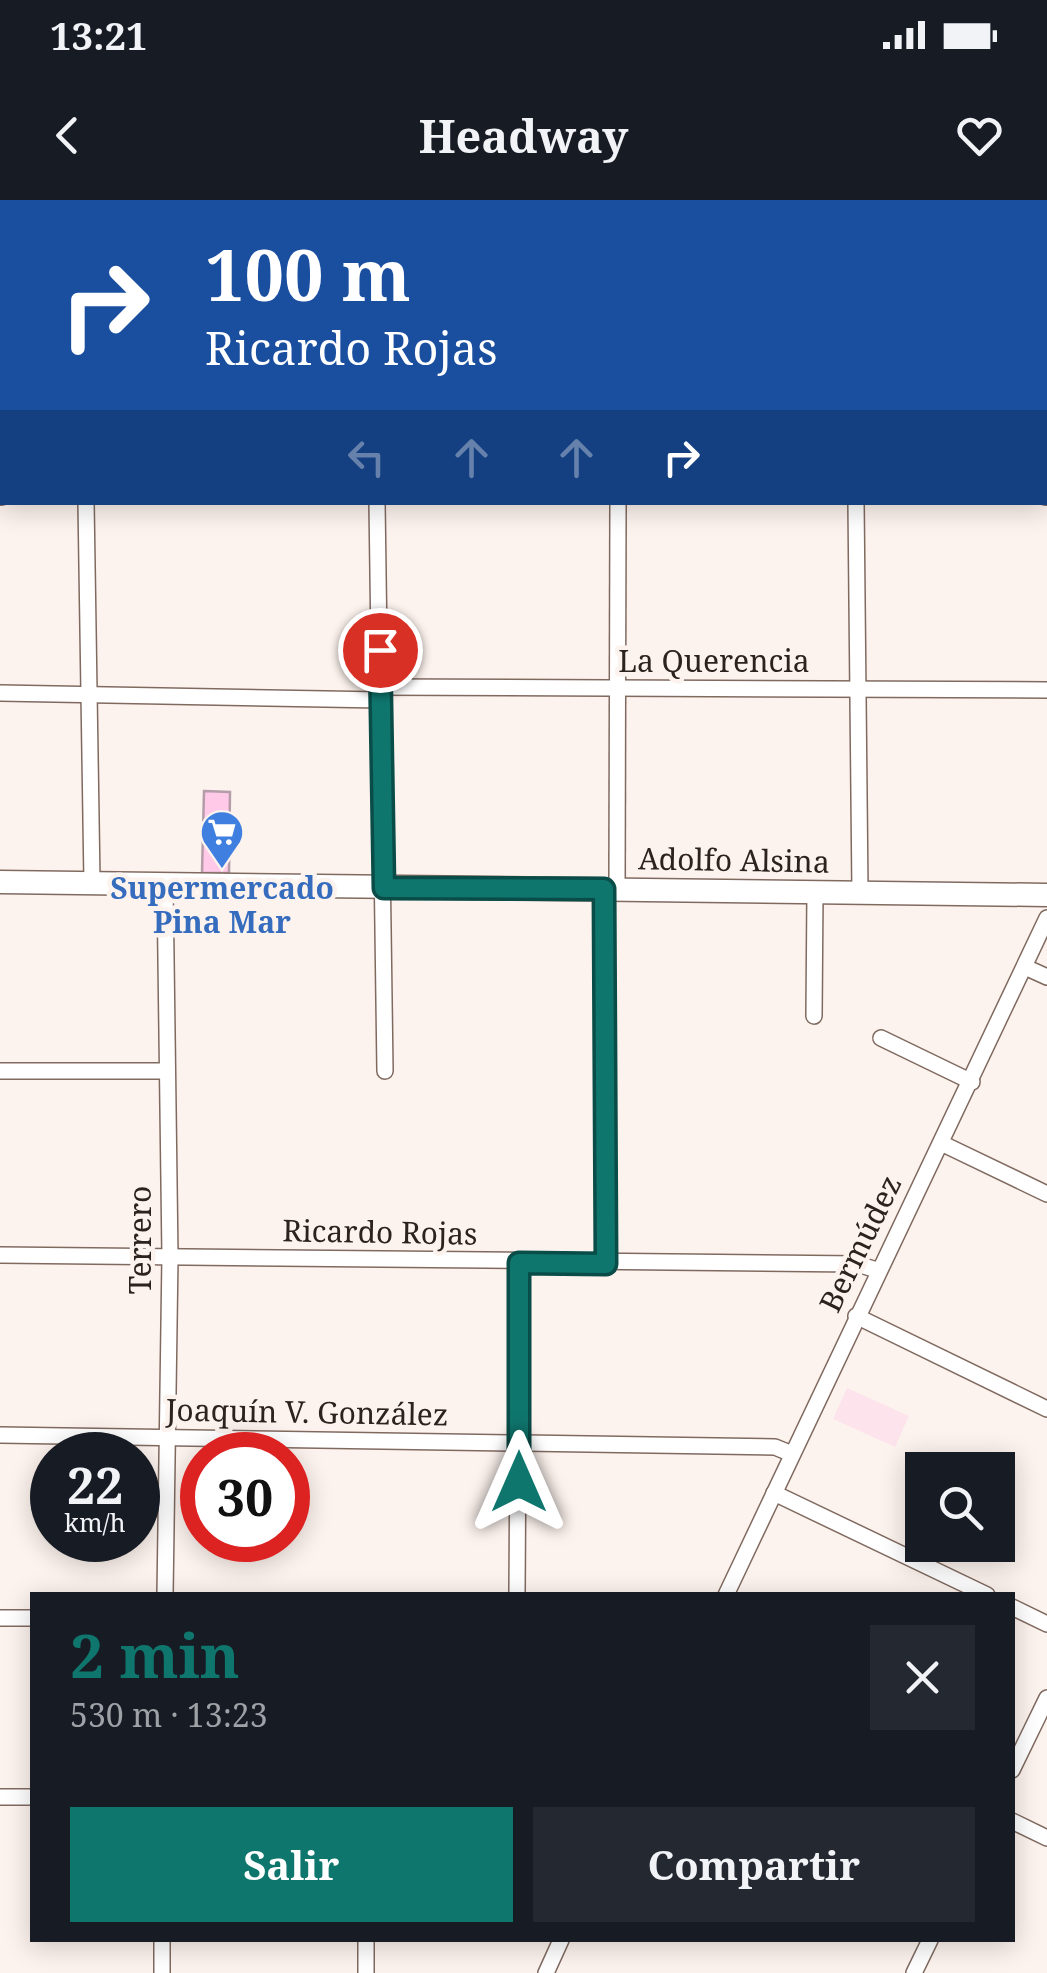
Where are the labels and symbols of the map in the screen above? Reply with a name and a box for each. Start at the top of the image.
pin [338,608,423,693]
street label: La Querencia [618,640,810,681]
supermarket icon: Supermercado Pina Mar [199,809,245,870]
street label: Adolfo Alsina [638,837,830,882]
place label: Supermercado Pina Mar [110,867,334,942]
street label: Bermúdez [809,1168,910,1318]
street label: Terrero [119,1186,160,1294]
street label: Ricardo Rojas [282,1209,478,1254]
street label: Joaquín V. González [165,1389,449,1434]
position arrow [467,1430,571,1534]
speed limit sign: 30 [180,1432,310,1562]

